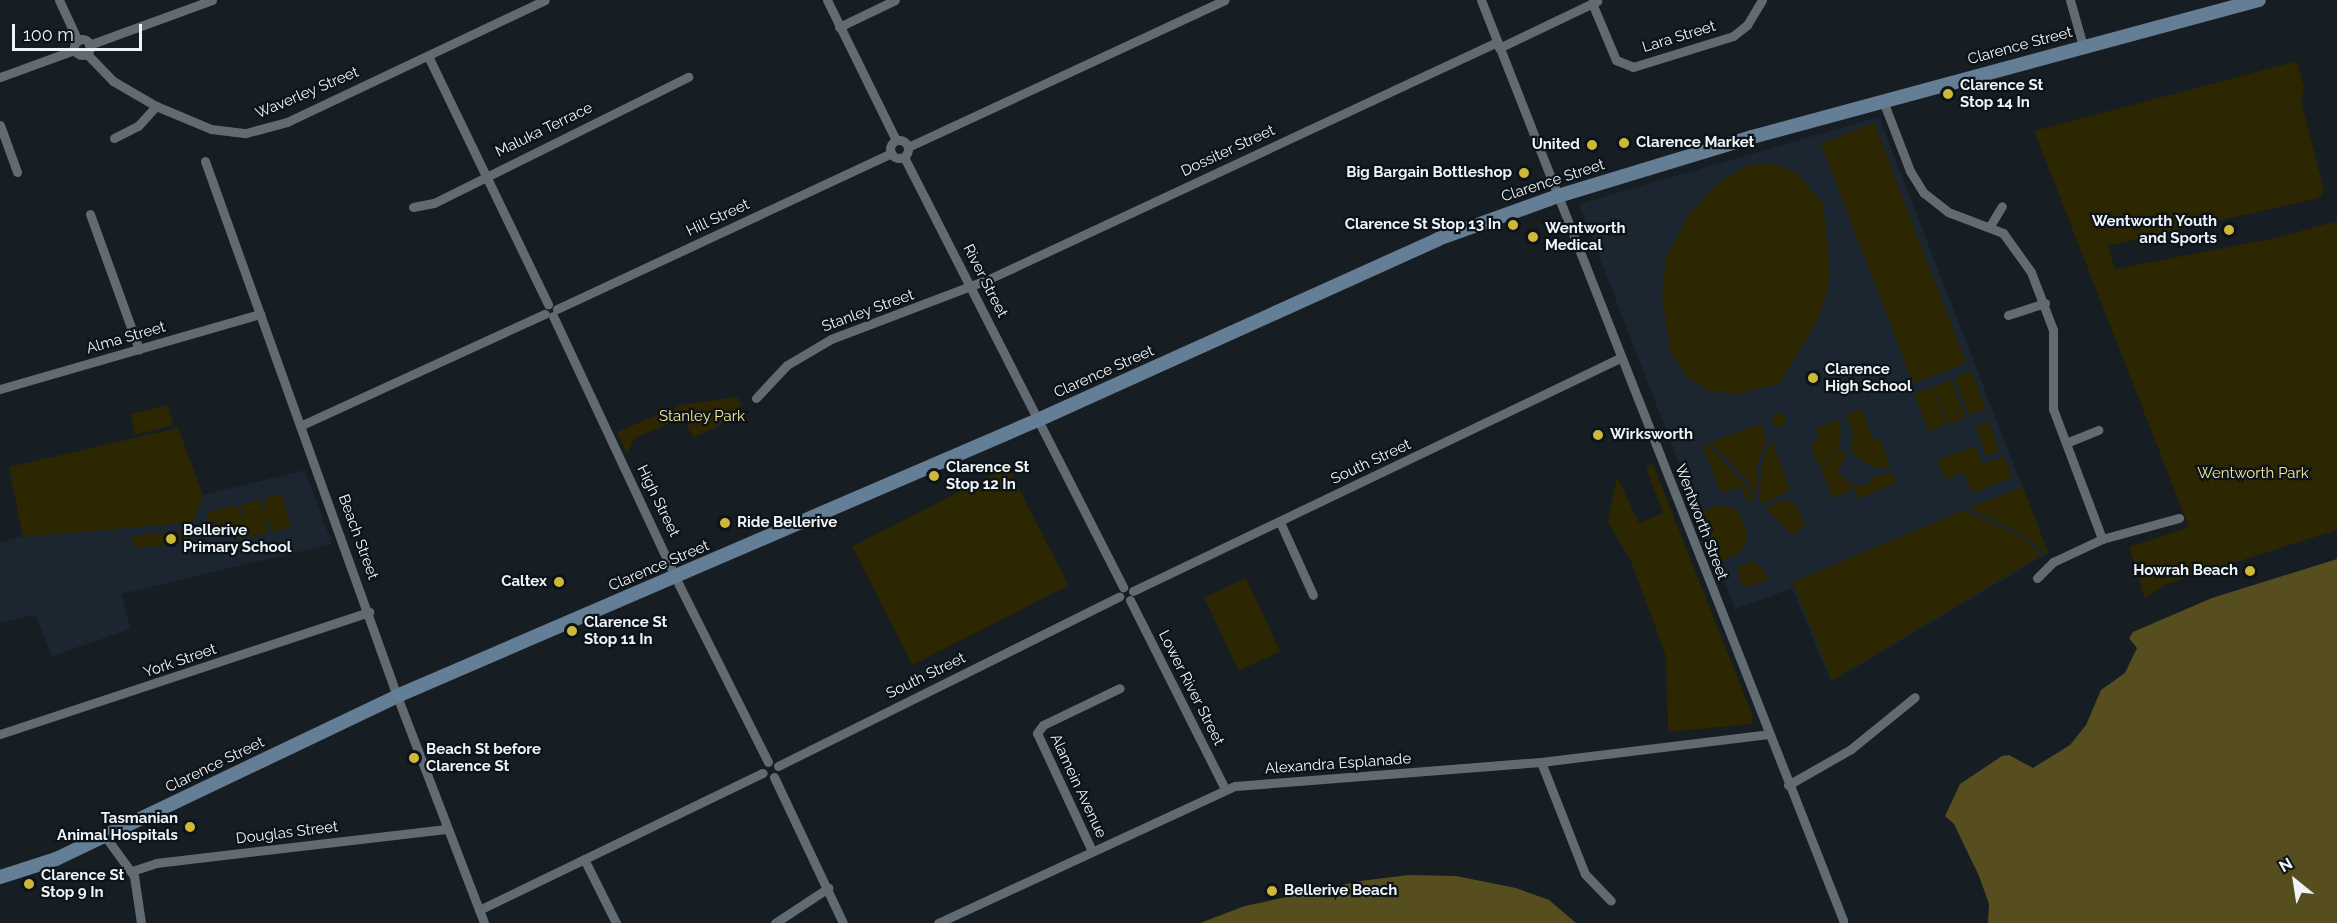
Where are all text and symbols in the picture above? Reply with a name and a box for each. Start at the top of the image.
scale bar [15,12,146,50]
street label: Lara Street [1640,17,1718,57]
street label: Clarence Street [1966,23,2074,69]
text: 100 m [23,24,74,45]
street label: Waverley Street [252,63,362,123]
place label: Clarence St Stop 14 In [1960,76,2043,111]
marker: Clarence St Stop 14 In [1941,87,1955,101]
street label: Maluka Terrace [492,99,596,161]
street label: Dossiter Street [1178,121,1278,181]
place label: Clarence Market [1636,134,1754,152]
place label: United [1532,136,1580,154]
marker: Clarence Market [1617,136,1631,150]
marker: United [1585,138,1599,152]
street label: Clarence Street [1499,156,1607,206]
place label: Big Bargain Bottleshop [1346,164,1512,182]
marker: Big Bargain Bottleshop [1517,166,1531,180]
street label: Hill Street [683,195,753,241]
place label: Wentworth Youth and Sports [2091,212,2217,247]
place label: Clarence St Stop 13 In [1345,216,1501,234]
marker: Clarence St Stop 13 In [1506,218,1520,232]
place label: Wentworth Medical [1545,219,1626,254]
marker: Wentworth Youth and Sports [2222,223,2236,237]
marker: Wentworth Medical [1526,230,1540,244]
street label: River Street [959,241,1011,321]
street label: Stanley Street [819,286,917,336]
street label: Alma Street [84,318,168,358]
street label: Clarence Street [1051,342,1157,402]
place label: Clarence High School [1825,360,1912,395]
marker: Clarence High School [1806,371,1820,385]
park label: Stanley Park [659,408,745,426]
place label: Wirksworth [1610,426,1693,444]
marker: Wirksworth [1591,428,1605,442]
street label: South Street [1328,436,1414,488]
place label: Clarence St Stop 12 In [946,458,1029,493]
street label: High Street [633,462,683,540]
street label: Wentworth Street [1671,462,1731,582]
park label: Wentworth Park [2197,465,2309,483]
marker: Clarence St Stop 12 In [927,469,941,483]
street label: Beach Street [334,492,382,582]
place label: Ride Bellerive [737,514,837,532]
marker: Ride Bellerive [718,516,732,530]
place label: Bellerive Primary School [183,521,292,556]
marker: Bellerive Primary School [164,532,178,546]
street label: Clarence Street [606,537,712,595]
place label: Howrah Beach [2133,562,2238,580]
marker: Howrah Beach [2243,564,2257,578]
place label: Caltex [501,573,547,591]
marker: Caltex [552,575,566,589]
place label: Clarence St Stop 11 In [584,613,667,648]
marker: Clarence St Stop 11 In [565,624,579,638]
street label: Lower River Street [1154,627,1228,749]
street label: York Street [141,640,219,682]
street label: South Street [883,649,969,703]
street label: Alamein Avenue [1046,731,1110,841]
street label: Clarence Street [163,733,267,797]
place label: Beach St before Clarence St [426,740,541,775]
street label: Alexandra Esplanade [1264,750,1412,778]
marker: Beach St before Clarence St [407,751,421,765]
place label: Tasmanian Animal Hospitals [57,809,178,844]
street label: Douglas Street [235,818,339,848]
marker: Tasmanian Animal Hospitals [183,820,197,834]
north arrow [2265,851,2325,911]
text: N [2276,854,2296,876]
place label: Clarence St Stop 9 In [41,866,124,901]
marker: Clarence St Stop 9 In [22,877,36,891]
place label: Bellerive Beach [1284,882,1397,900]
marker: Bellerive Beach [1265,884,1279,898]

